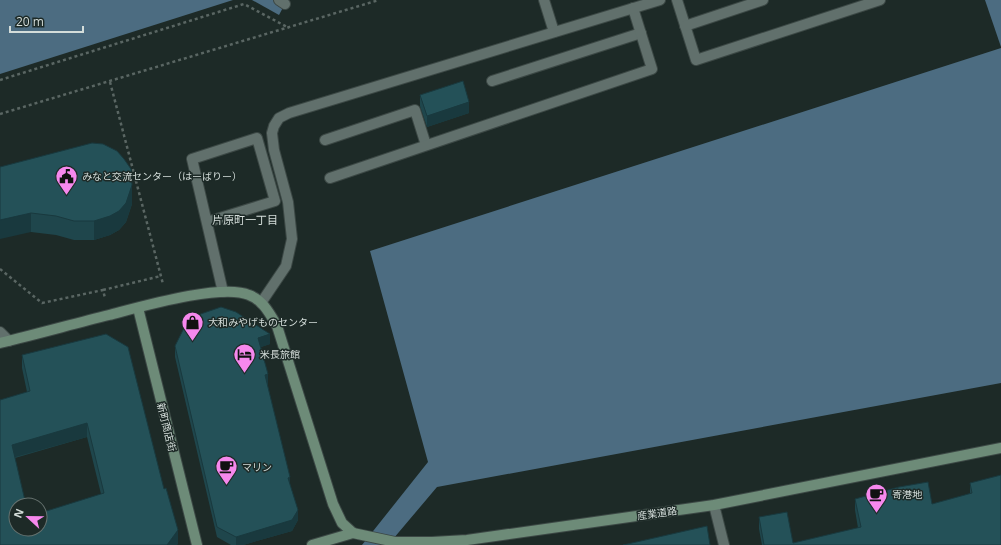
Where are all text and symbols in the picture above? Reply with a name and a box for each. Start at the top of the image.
scale bar [10,8,83,34]
text: 20 m [16,13,44,30]
public building icon: みなと交流センター（はーばりー） [53,163,79,196]
place label: みなと交流センター（はーばりー） [82,169,242,183]
district label: 片原町一丁目 [212,212,278,227]
shop icon: 大和みやげものセンター [180,309,206,342]
place label: 大和みやげものセンター [208,315,318,329]
hotel icon: 米長旅館 [231,341,257,374]
place label: 米長旅館 [260,347,300,361]
street label: 新町商店街 [154,401,180,453]
cafe icon: マリン [214,454,240,487]
place label: マリン [242,460,272,474]
cafe icon: 寄港地 [863,481,889,514]
place label: 寄港地 [892,487,923,501]
north arrow [8,497,48,537]
street label: 産業道路 [636,503,678,523]
text: N [10,506,27,520]

